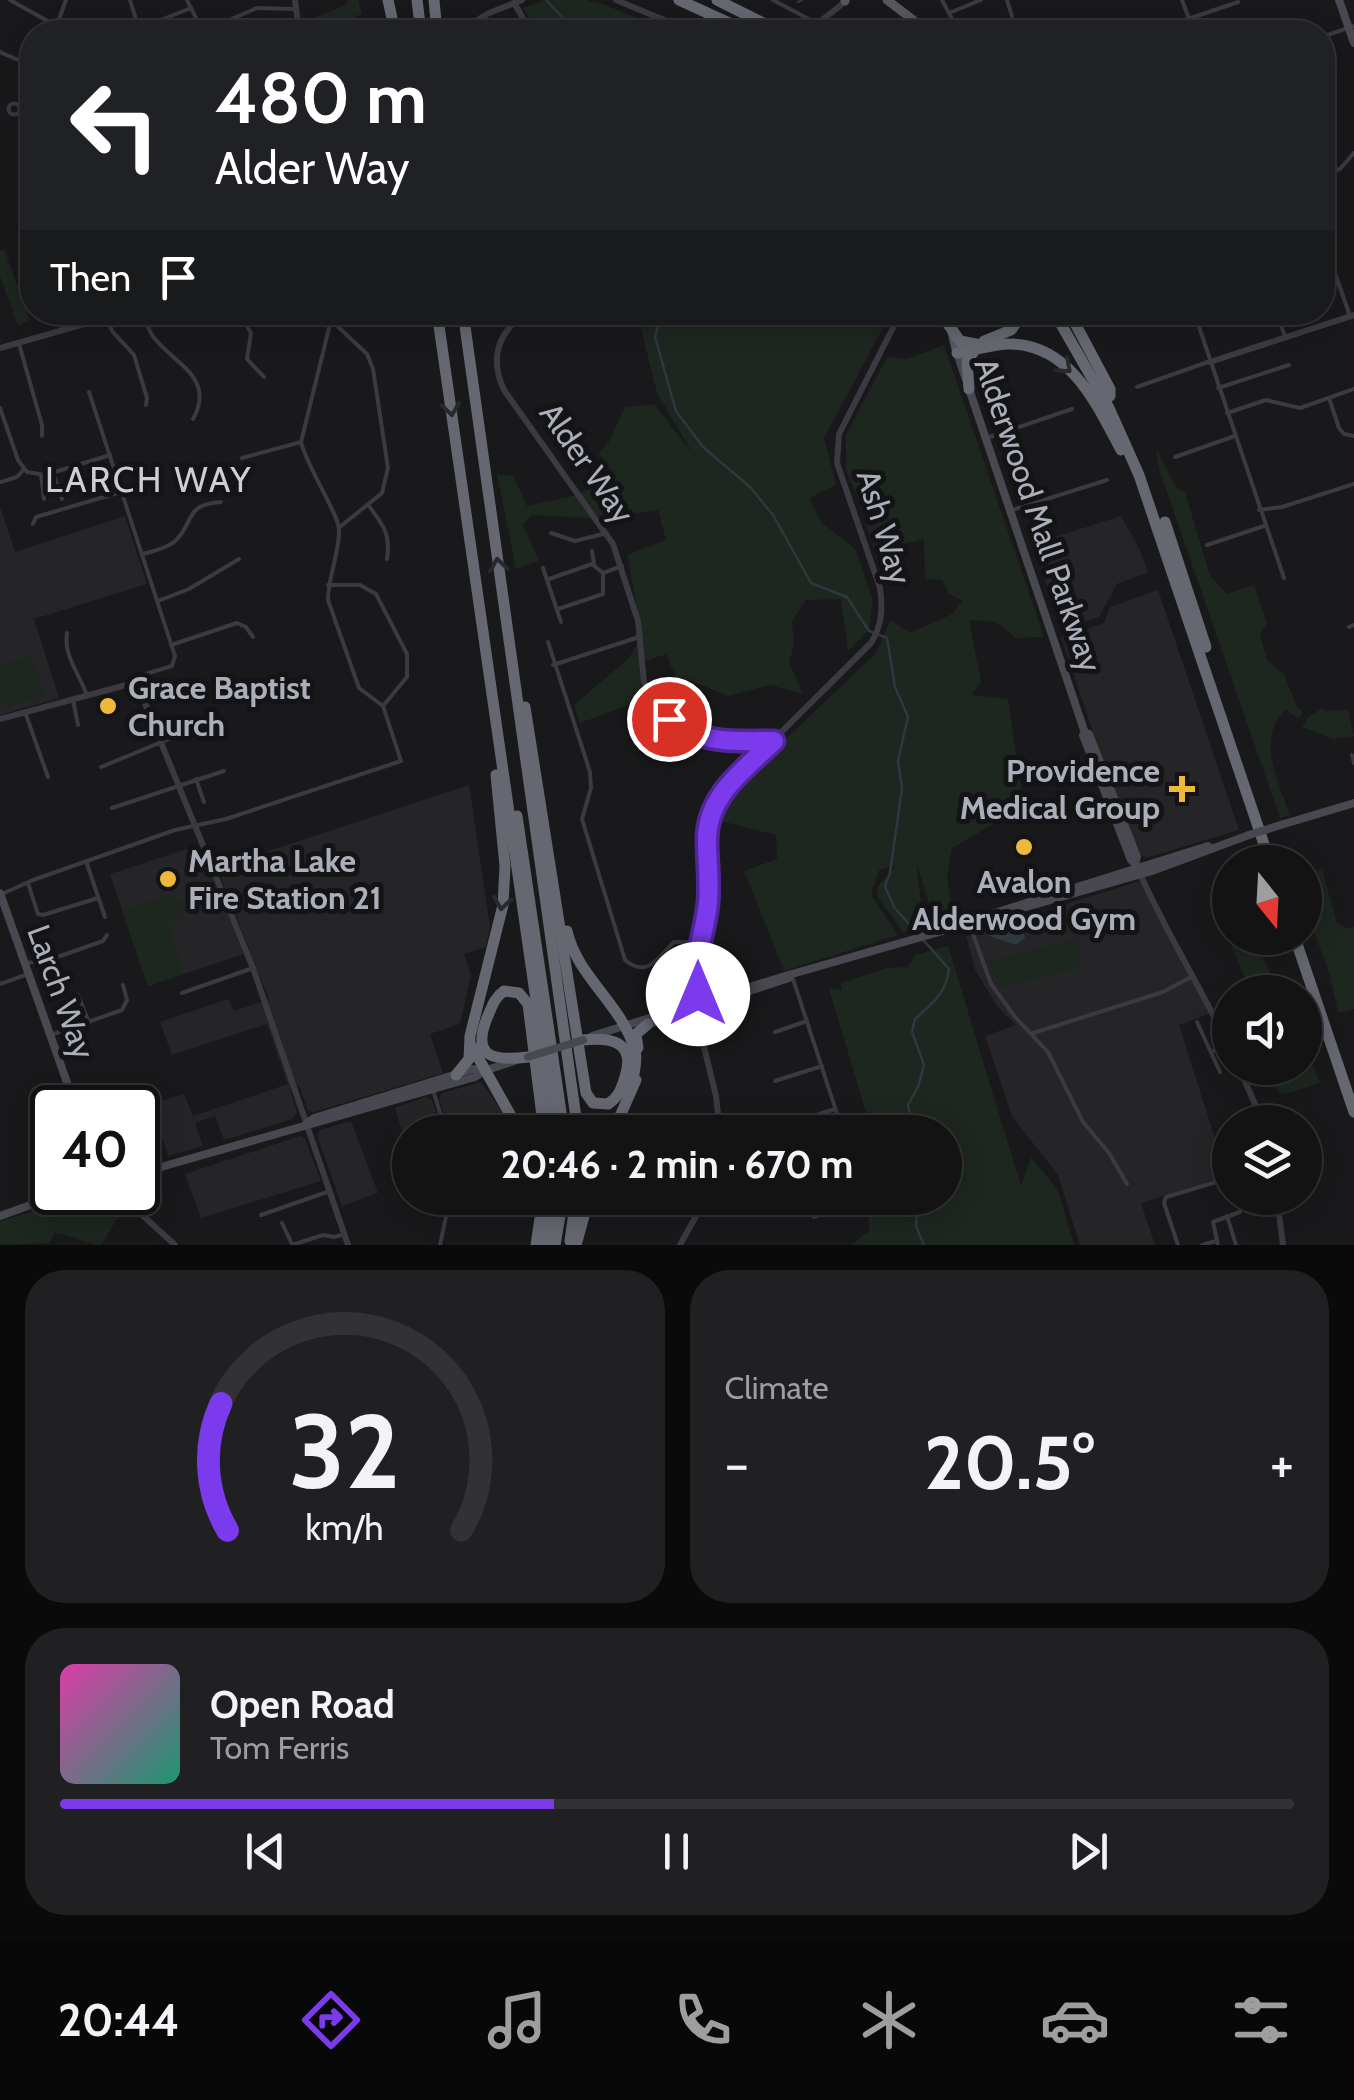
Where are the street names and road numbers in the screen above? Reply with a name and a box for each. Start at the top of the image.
street label: Alderwood Mall Parkway [966,353,1111,677]
street label: Alder Way [532,395,643,531]
street label: Ash Way [849,465,920,589]
street label: Larch Way [19,919,104,1064]

